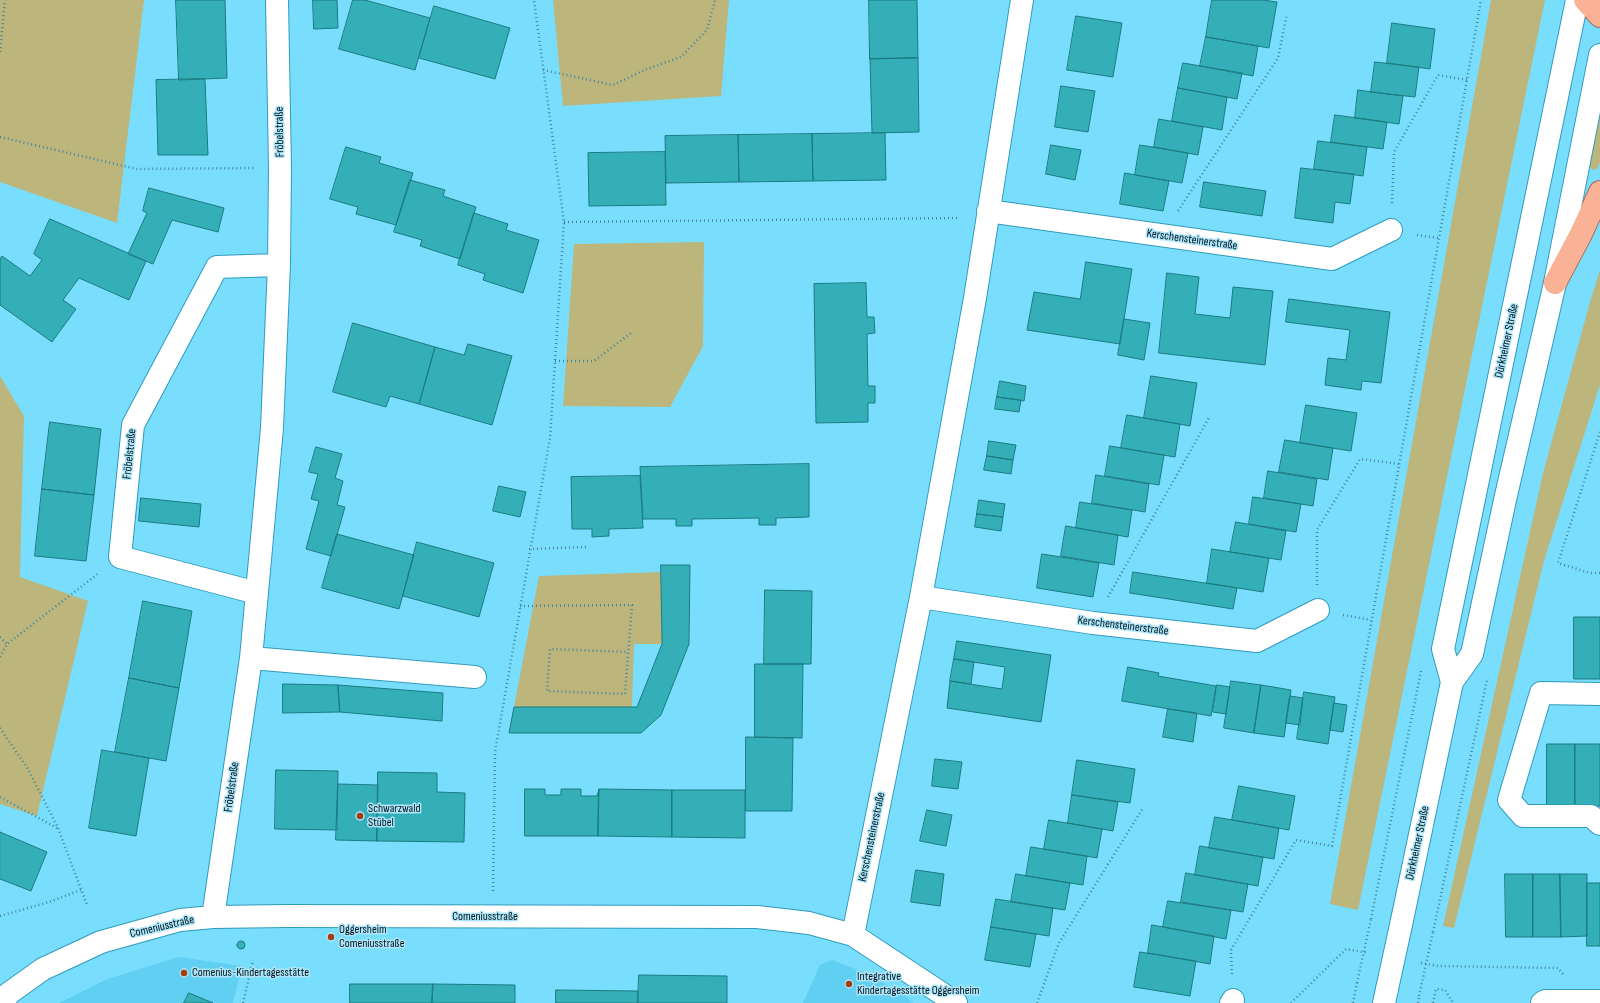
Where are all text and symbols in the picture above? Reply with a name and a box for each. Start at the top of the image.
street label: Fröbelstraße [272,107,288,157]
street label: Kerschensteinerstraße [1146,227,1238,253]
street label: Dürkheimer Straße [1492,303,1522,379]
street label: Fröbelstraße [120,428,140,480]
street label: Kerschensteinerstraße [1077,613,1169,639]
street label: Fröbelstraße [221,761,243,813]
street label: Kerschensteinerstraße [855,791,889,883]
place label: Schwarzwald Stübel [368,802,420,830]
street label: Dürkheimer Straße [1403,805,1433,881]
marker: Schwarzwald Stübel [355,811,365,821]
street label: Comeniusstraße [452,910,518,924]
street label: Comeniusstraße [128,913,196,941]
place label: Oggersheim Comeniusstraße [339,923,404,951]
marker: Oggersheim Comeniusstraße [326,932,336,942]
place label: Comenius-Kindertagesstätte [192,966,309,980]
marker: Comenius-Kindertagesstätte [179,968,189,978]
place label: Integrative Kindertagesstätte Oggersheim [857,970,979,998]
marker: Integrative Kindertagesstätte Oggersheim [844,979,854,989]

